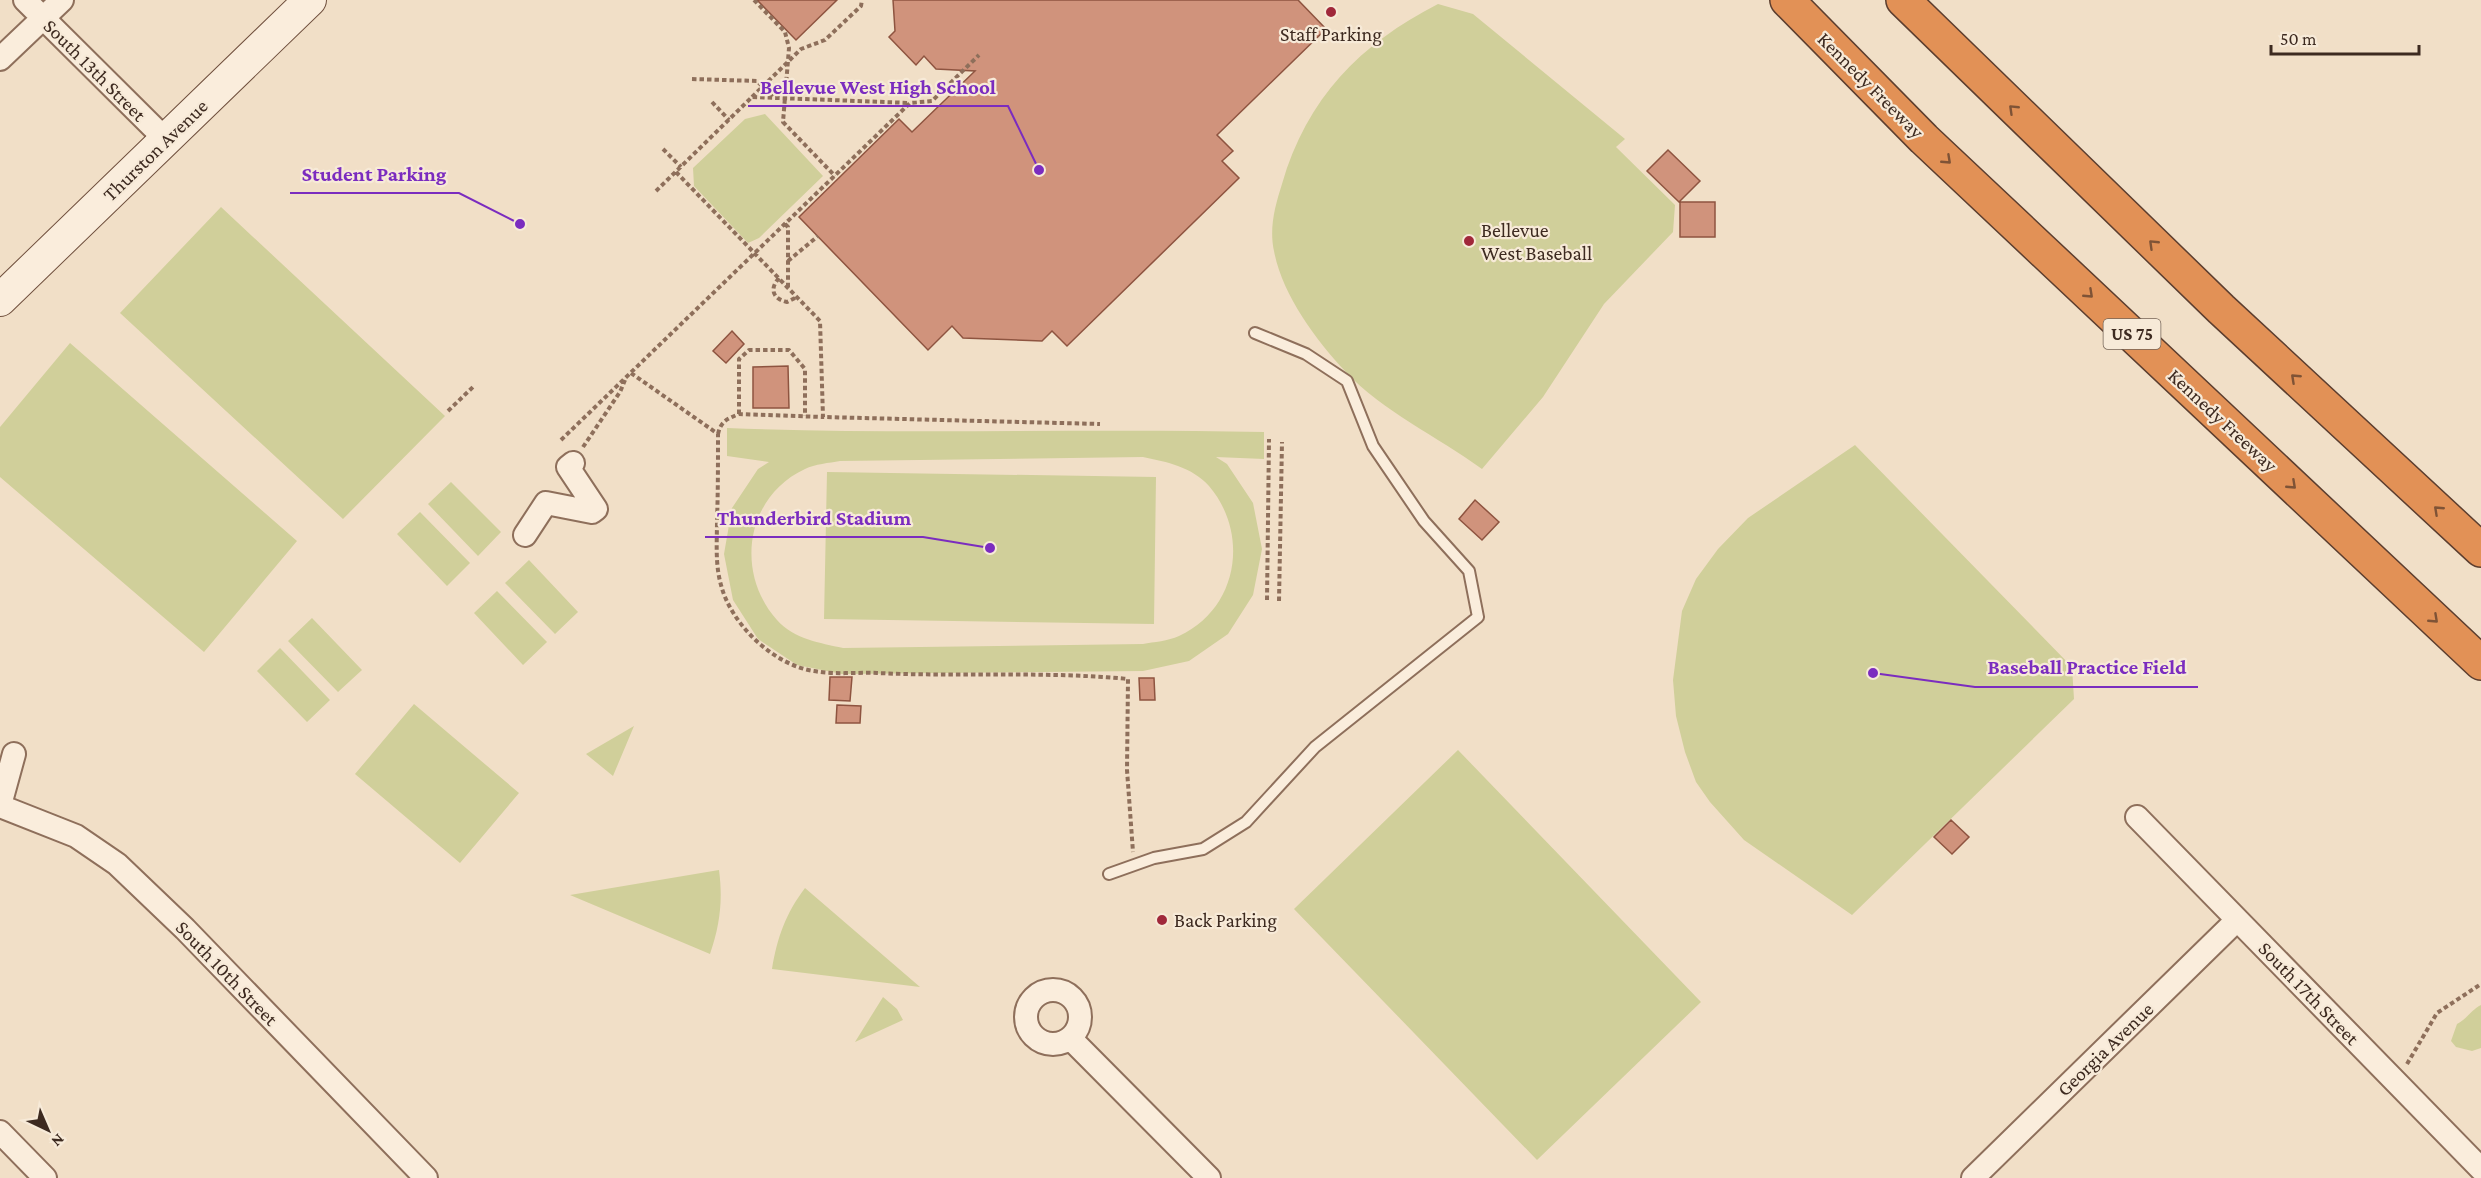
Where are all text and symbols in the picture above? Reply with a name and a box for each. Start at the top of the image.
marker: Staff Parking [1324,5,1338,19]
street label: South 13th Street [39,14,151,126]
scale bar [2271,18,2420,56]
place label: Staff Parking [1280,23,1382,46]
street label: Kennedy Freeway [1813,27,1929,144]
text: 50 m [2280,29,2317,49]
callout: Bellevue West High School [748,67,1008,106]
text: Bellevue West High School [760,75,996,99]
street label: Thurston Avenue [98,94,212,205]
one-way arrow [2009,105,2020,116]
one-way arrow [1940,153,1951,164]
callout: Student Parking [290,154,459,193]
text: Student Parking [302,162,447,186]
place label: Bellevue West Baseball [1481,219,1592,264]
marker: Bellevue West Baseball [1462,234,1476,248]
one-way arrow [2150,240,2160,251]
one-way arrow [2082,287,2093,298]
road number: US 75 [2104,319,2160,349]
street label: Kennedy Freeway [2163,364,2283,477]
one-way arrow [2291,374,2302,385]
one-way arrow [2285,478,2296,489]
callout: Thunderbird Stadium [705,498,923,537]
text: Thunderbird Stadium [717,506,911,530]
one-way arrow [2434,506,2445,517]
one-way arrow [2427,612,2438,623]
callout: Baseball Practice Field [1975,648,2198,687]
text: Baseball Practice Field [1987,655,2187,679]
place label: Back Parking [1174,909,1277,932]
marker: Back Parking [1155,913,1169,927]
street label: South 10th Street [172,916,283,1030]
street label: South 17th Street [2254,937,2364,1049]
street label: Georgia Avenue [2052,998,2158,1101]
north arrow [18,1100,78,1160]
text: N [48,1131,68,1150]

